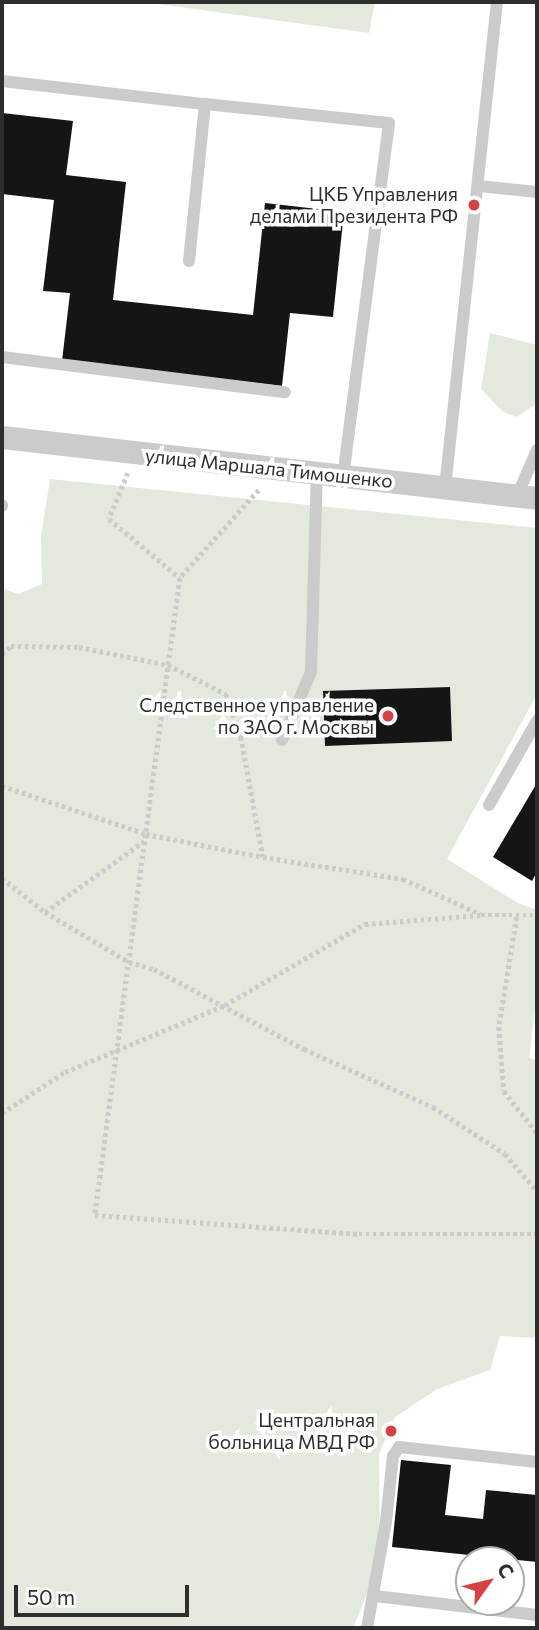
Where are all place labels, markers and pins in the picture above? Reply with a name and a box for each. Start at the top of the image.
place label: ЦКБ Управления делами Президента РФ [250,183,458,227]
marker: ЦКБ Управления делами Президента РФ [464,195,484,215]
place label: Следственное управление по ЗАО г. Москвы [139,694,374,738]
marker: Следственное управление по ЗАО г. Москвы [380,708,396,724]
place label: Центральная больница МВД РФ [208,1409,375,1453]
marker: Центральная больница МВД РФ [381,1421,401,1441]

